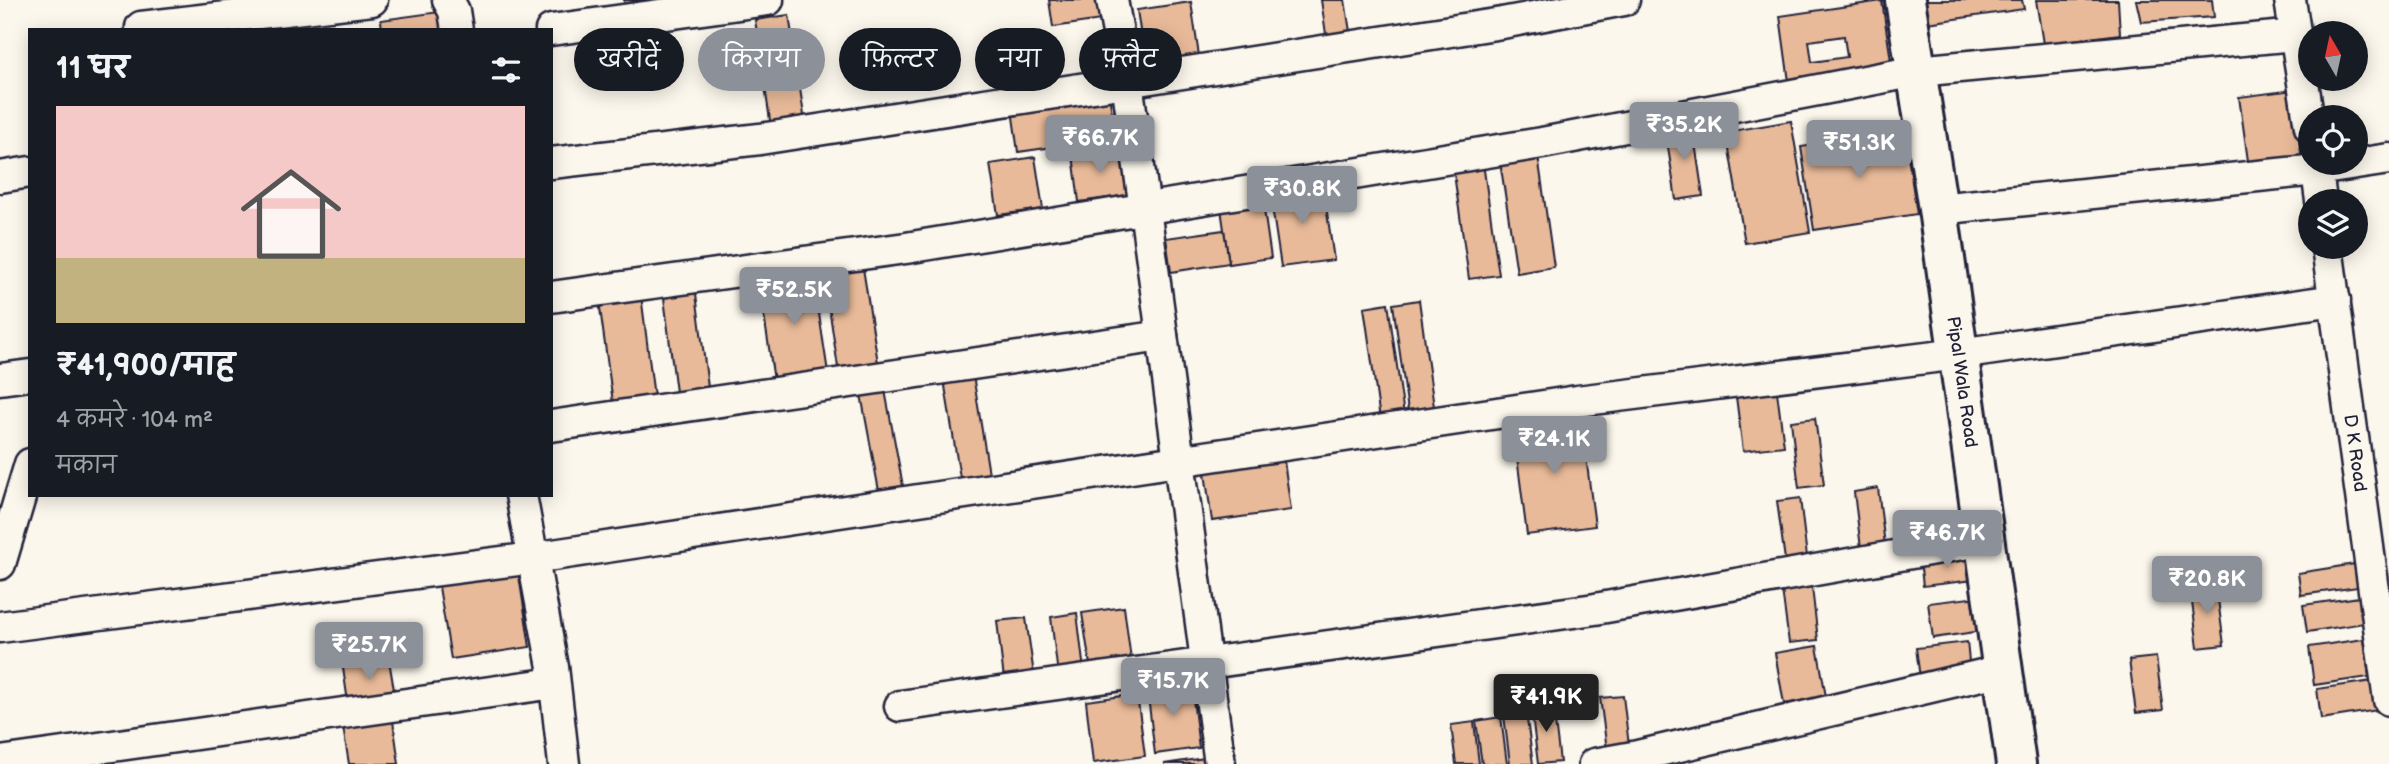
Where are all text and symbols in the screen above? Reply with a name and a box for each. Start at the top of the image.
north arrow [2298,21,2368,91]
map controls [2298,21,2368,259]
chip: खरीदें [574,28,684,91]
chip: किराया [698,28,825,91]
chip: फ़िल्टर [839,28,961,91]
chip: नया [975,28,1065,91]
chip: फ़्लैट [1079,28,1182,91]
text: 11 घर [56,51,129,87]
icon: filters [487,51,525,89]
pin: ₹35.2K [1627,102,1741,162]
button: locate [2298,105,2368,175]
text: ₹35.2K [1646,111,1722,139]
pin: ₹66.7K [1043,116,1157,175]
pin: ₹51.3K [1802,120,1916,180]
text: ₹66.7K [1061,124,1139,152]
text: ₹51.3K [1823,129,1895,157]
icon: home [228,151,354,277]
pin: ₹30.8K [1245,166,1359,226]
text: ₹30.8K [1263,175,1341,203]
button: layers [2298,189,2368,259]
pin: ₹52.5K [737,268,851,327]
text: ₹52.5K [756,276,832,304]
street label: Pipal Wala Road [1942,315,1982,449]
text: ₹41,900/माह [56,348,235,384]
text: 4 कमरे · 104 m² [56,406,213,434]
street label: D K Road [2339,413,2371,493]
pin: ₹24.1K [1497,416,1611,476]
text: ₹24.1K [1518,425,1590,453]
text: मकान [56,452,117,480]
pin: ₹46.7K [1890,510,2004,570]
text: ₹46.7K [1909,519,1985,547]
pin: ₹20.8K [2150,556,2264,616]
text: ₹20.8K [2168,565,2246,593]
pin: ₹25.7K [312,622,426,682]
text: ₹25.7K [331,631,407,659]
pin: ₹15.7K [1116,658,1230,718]
text: ₹15.7K [1137,667,1209,695]
pin: ₹41.9K [1489,674,1603,734]
text: ₹41.9K [1510,683,1582,711]

